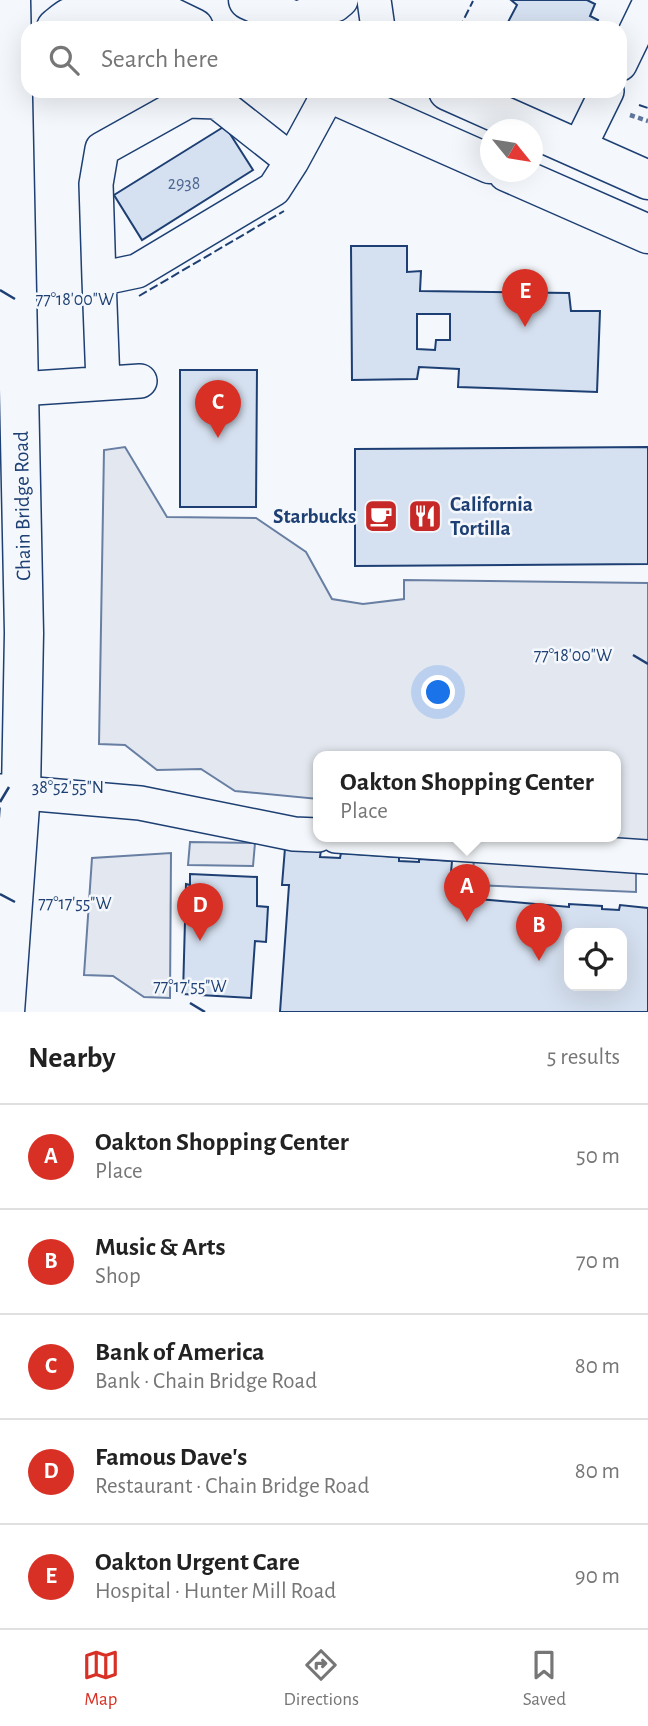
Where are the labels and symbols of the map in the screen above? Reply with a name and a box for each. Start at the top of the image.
north arrow [480,119,543,182]
house number: 2938 [168,175,200,193]
pin: E [502,269,548,327]
text: 77°18'00"W [36,291,114,309]
pin: C [195,380,241,438]
street label: Chain Bridge Road [11,431,34,581]
place label: California Tortilla [450,494,533,539]
cafe icon: Starbucks [362,497,400,535]
restaurant icon: California Tortilla [406,497,444,535]
place label: Starbucks [273,506,356,527]
text: 77°18'00"W [534,647,612,665]
your location [421,675,455,709]
text: 38°52'55"N [32,779,104,797]
pin: A [444,864,490,922]
pin: D [177,883,223,941]
text: 77°17'55"W [38,895,112,913]
pin: B [516,903,562,961]
text: 77°17'55"W [153,978,227,996]

